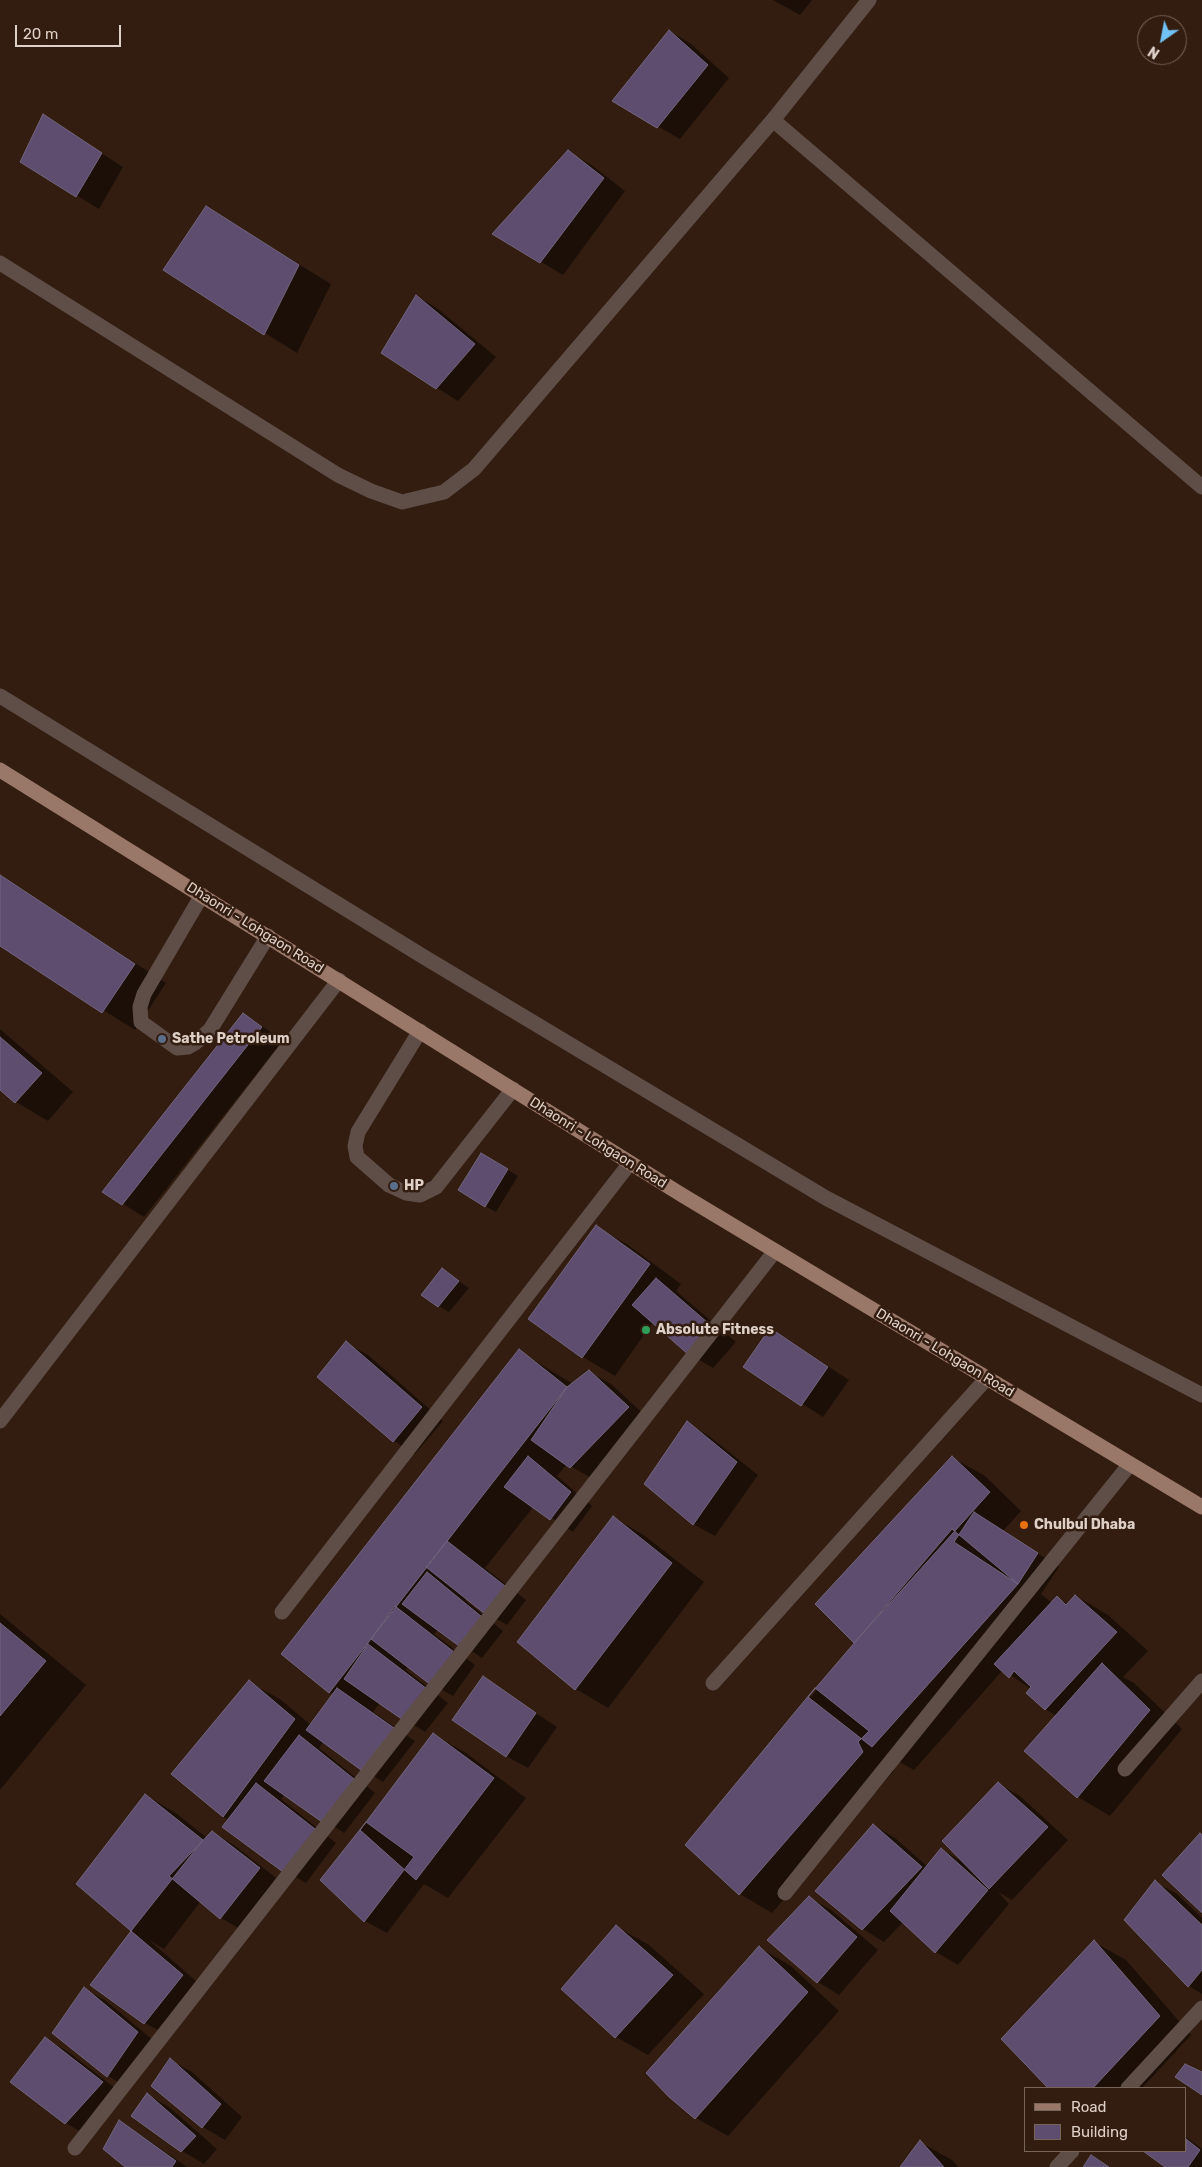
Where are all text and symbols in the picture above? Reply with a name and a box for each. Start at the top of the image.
scale bar [18,15,124,47]
north arrow [1137,15,1187,65]
text: 20 m [23,25,58,43]
text: N [1145,42,1163,62]
street label: Dhaonri - Lohgaon Road [183,879,327,977]
place label: Sathe Petroleum [172,1031,290,1047]
marker: Sathe Petroleum [156,1033,168,1045]
street label: Dhaonri - Lohgaon Road [526,1094,670,1192]
place label: HP [404,1178,424,1194]
marker: HP [388,1180,400,1192]
street label: Dhaonri - Lohgaon Road [873,1305,1017,1401]
place label: Absolute Fitness [656,1322,774,1338]
marker: Absolute Fitness [640,1324,652,1336]
place label: Chulbul Dhaba [1034,1517,1135,1533]
marker: Chulbul Dhaba [1018,1519,1030,1531]
legend [1024,2087,1187,2152]
text: Road [1071,2098,1107,2116]
text: Building [1071,2123,1128,2141]

